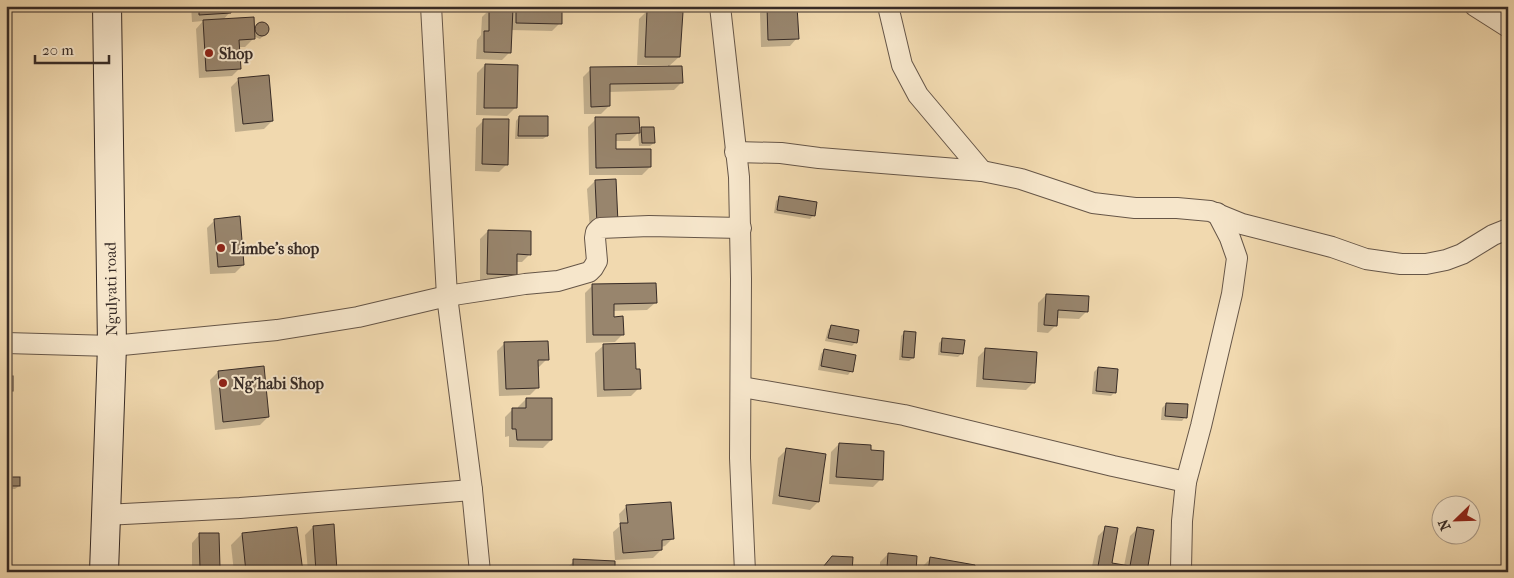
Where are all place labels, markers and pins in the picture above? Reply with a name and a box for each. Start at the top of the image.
place label: Shop [219,44,253,64]
marker: Shop [203,47,215,59]
place label: Limbe's shop [231,239,319,259]
marker: Limbe's shop [215,242,227,254]
place label: Ng'habi Shop [233,374,324,394]
marker: Ng'habi Shop [217,377,229,389]

